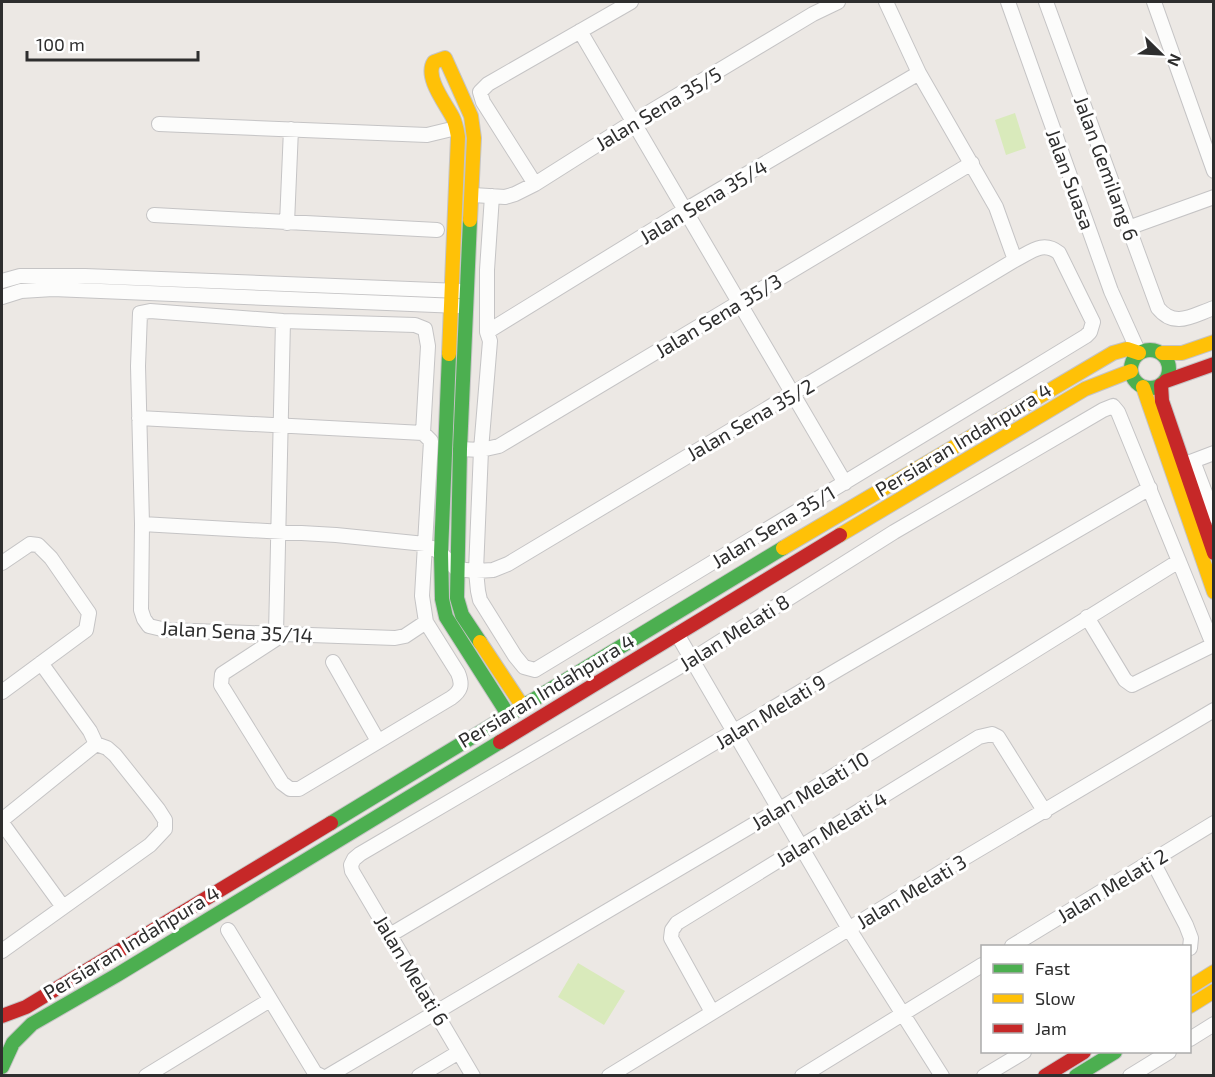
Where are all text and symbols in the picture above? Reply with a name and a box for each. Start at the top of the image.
scale bar [27,24,198,62]
north arrow [1131,24,1191,84]
text: 100 m [36,33,85,55]
text: N [1164,51,1186,69]
street label: Jalan Sena 35/5 [591,61,725,155]
street label: Jalan Gemilang 6 [1070,92,1144,244]
street label: Jalan Suasa [1042,125,1100,233]
street label: Jalan Sena 35/4 [635,154,771,248]
street label: Jalan Sena 35/3 [650,268,786,362]
street label: Jalan Sena 35/2 [682,373,818,465]
street label: Persiaran Indahpura 4 [871,377,1055,501]
street label: Jalan Sena 35/1 [707,480,839,572]
street label: Jalan Melati 8 [675,589,793,675]
street label: Jalan Sena 35/14 [160,615,314,647]
street label: Persiaran Indahpura 4 [454,628,638,752]
street label: Jalan Melati 9 [710,669,830,753]
street label: Jalan Melati 10 [747,745,873,835]
street label: Jalan Melati 4 [771,785,891,871]
street label: Jalan Melati 2 [1053,843,1171,927]
street label: Jalan Melati 3 [852,849,970,933]
street label: Persiaran Indahpura 4 [39,880,223,1004]
street label: Jalan Melati 6 [370,910,454,1030]
legend [981,945,1191,1053]
text: Fast [1035,957,1070,979]
text: Slow [1035,987,1076,1009]
text: Jam [1035,1017,1067,1039]

